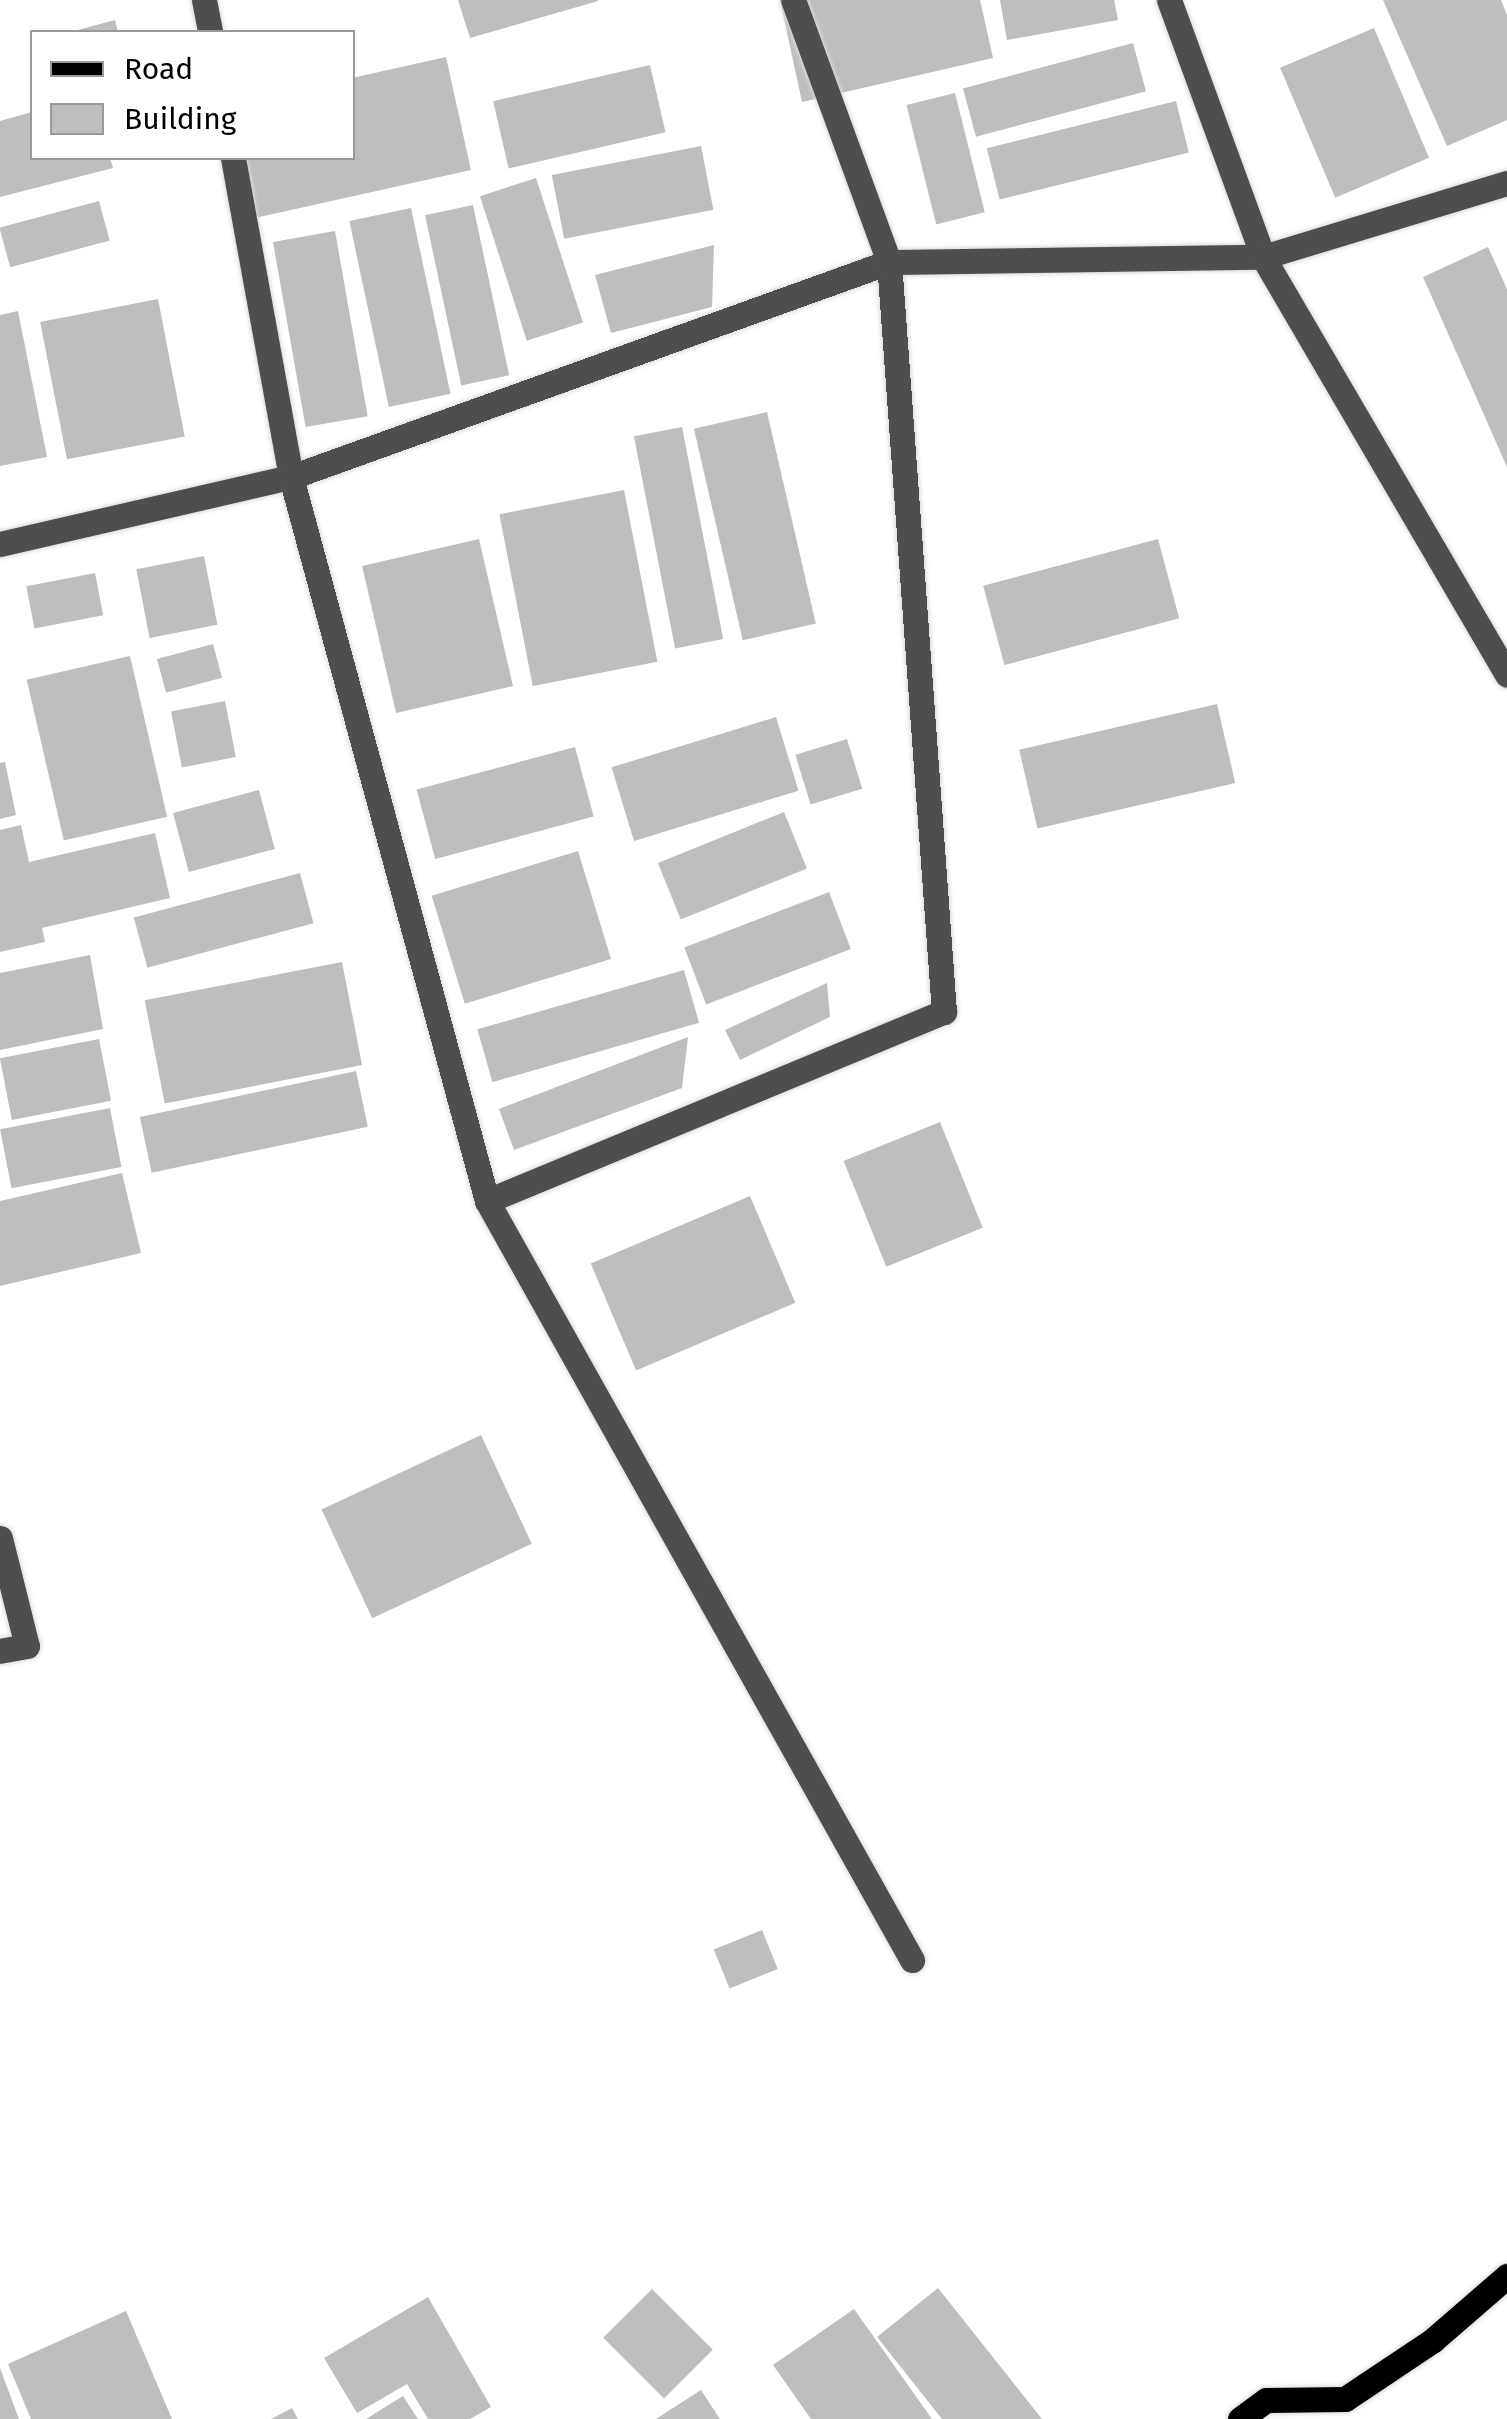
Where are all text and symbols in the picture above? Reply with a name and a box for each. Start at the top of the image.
legend [30,30,355,160]
text: Road [124,51,193,87]
text: Building [124,101,236,137]

